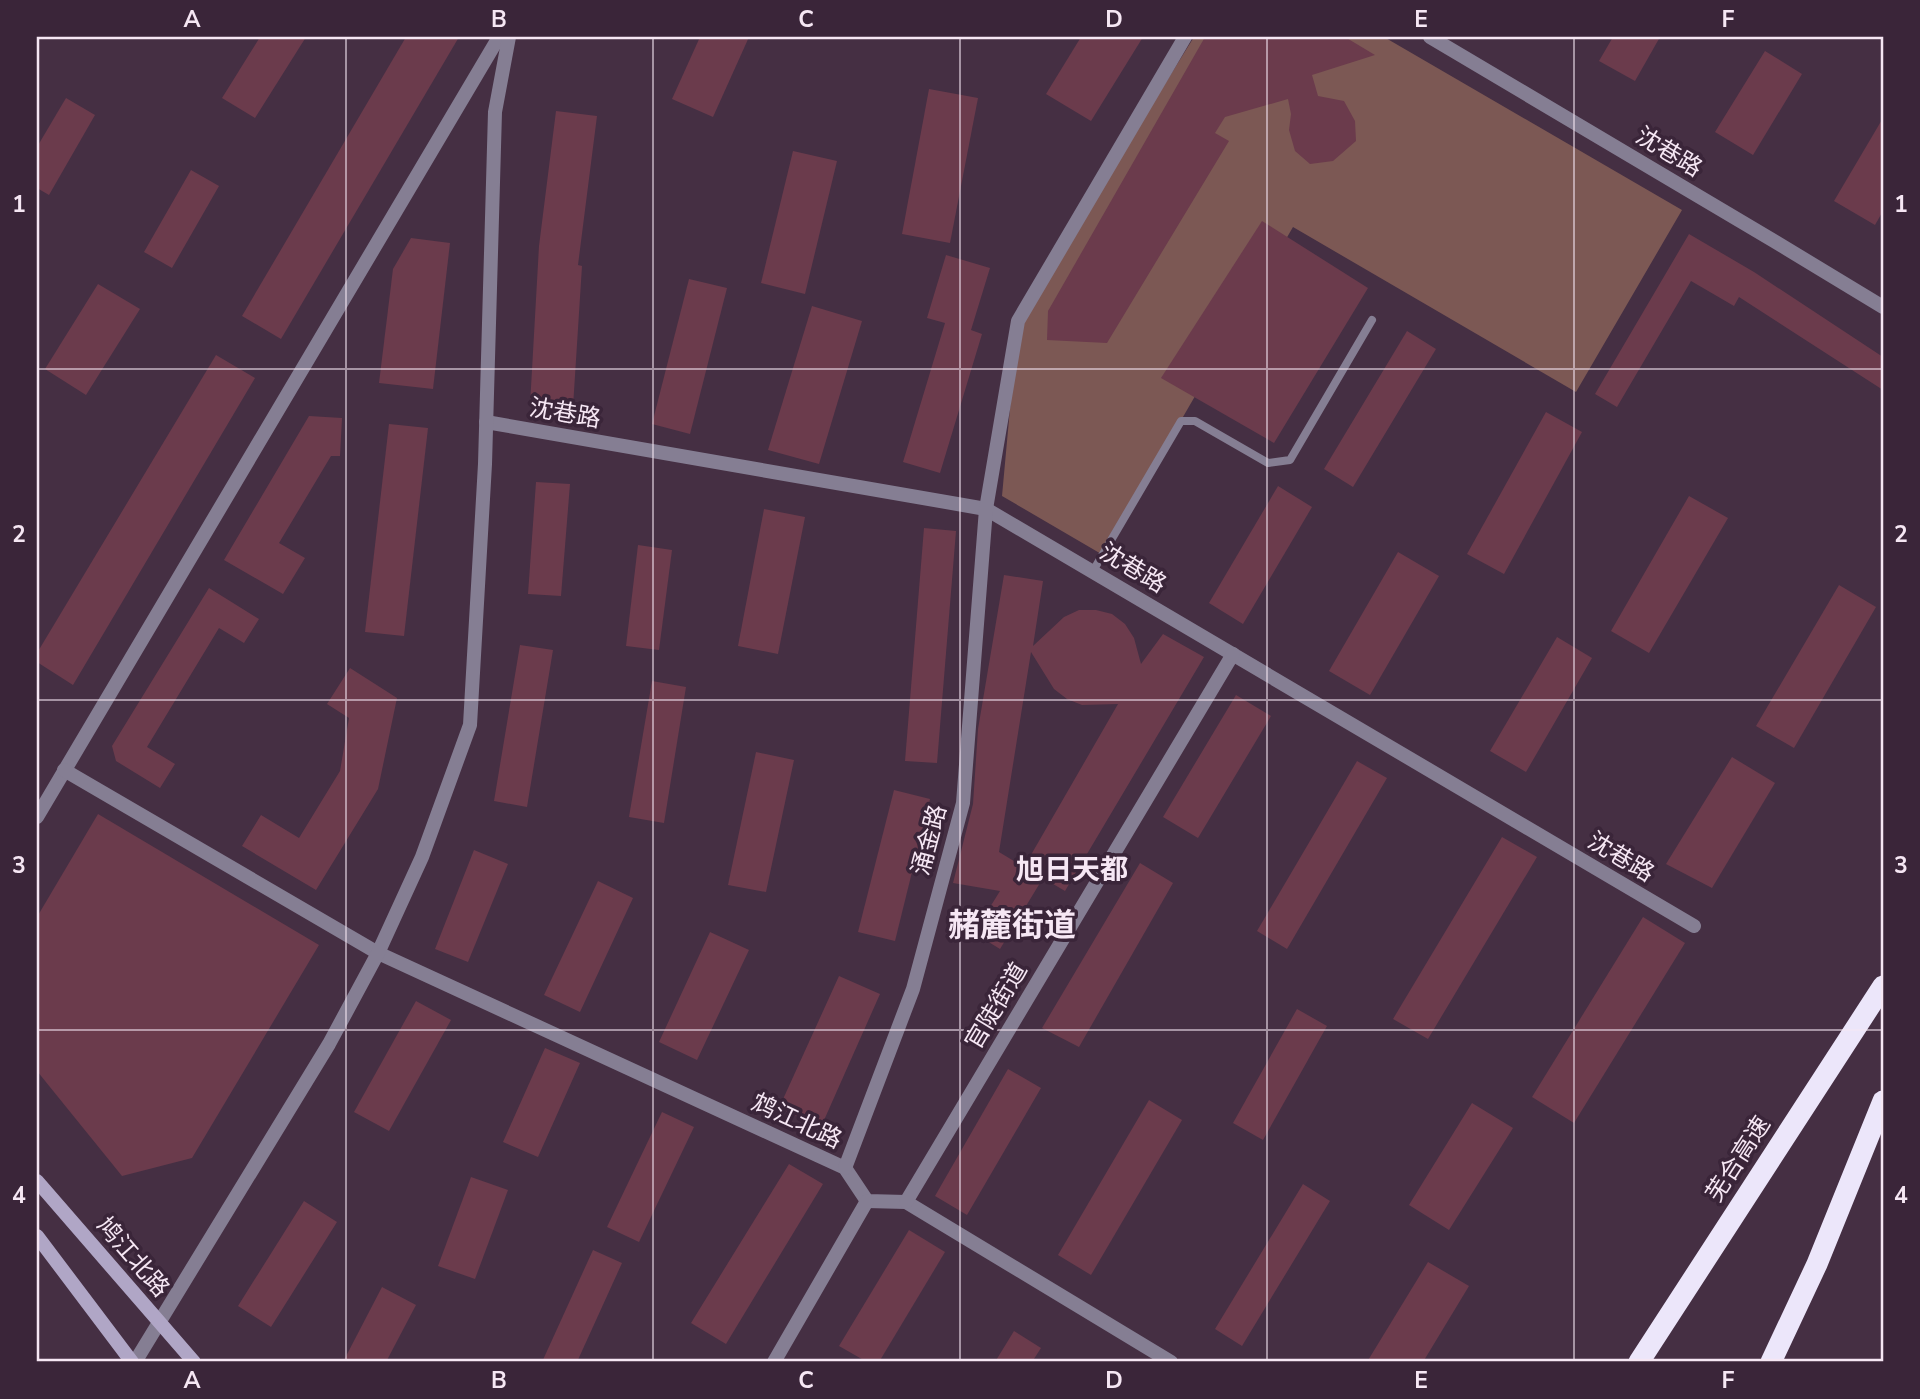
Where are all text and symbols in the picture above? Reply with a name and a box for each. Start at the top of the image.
text: A [183,4,201,35]
text: B [491,4,507,35]
text: C [798,4,814,35]
text: D [1105,4,1123,35]
text: E [1414,4,1428,35]
text: F [1722,4,1735,35]
street label: 沈巷路 [1630,120,1708,184]
text: 1 [12,189,26,220]
text: 1 [1894,189,1908,220]
street label: 沈巷路 [527,391,603,435]
text: 2 [12,519,26,550]
text: 2 [1894,519,1908,550]
street label: 沈巷路 [1094,536,1172,600]
street label: 涌金路 [904,801,954,879]
street label: 沈巷路 [1582,825,1660,889]
text: 3 [12,850,26,881]
text: 3 [1894,850,1908,881]
district label: 旭日天都 [1016,851,1128,889]
district label: 赭麓街道 [948,904,1076,947]
street label: 官陡街道 [958,957,1034,1055]
street label: 鸩江北路 [747,1086,847,1156]
street label: 芜合高速 [1698,1110,1778,1208]
text: 4 [12,1180,26,1211]
text: 4 [1894,1180,1908,1211]
street label: 鸠江北路 [89,1210,177,1304]
text: A [183,1365,201,1396]
text: B [491,1365,507,1396]
text: C [798,1365,814,1396]
text: D [1105,1365,1123,1396]
text: E [1414,1365,1428,1396]
text: F [1722,1365,1735,1396]

